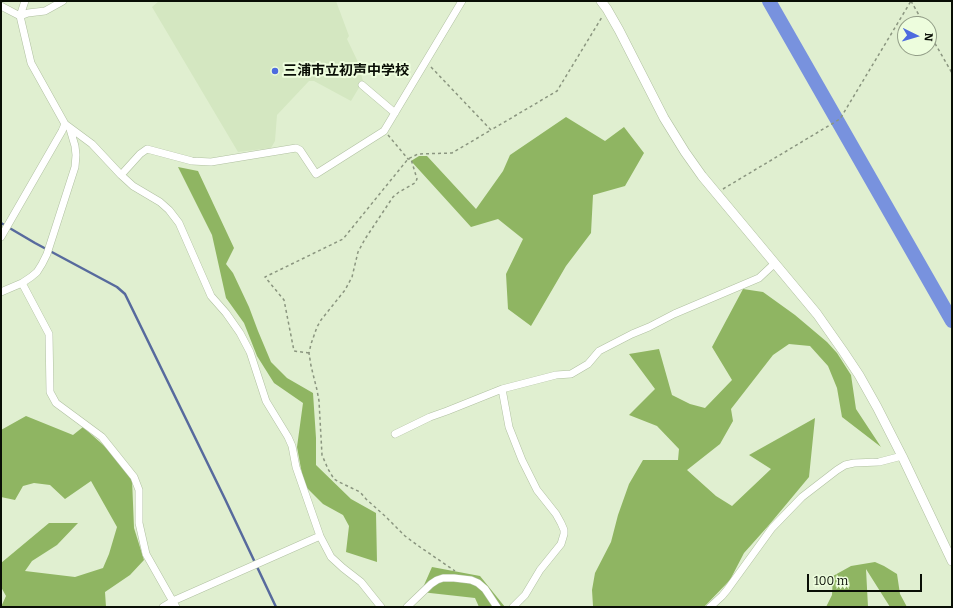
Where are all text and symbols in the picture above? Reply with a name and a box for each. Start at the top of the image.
north arrow [897,16,937,56]
text: N [922,32,935,42]
place label: 三浦市立初声中学校 [283,63,409,79]
marker: 三浦市立初声中学校 [270,66,280,76]
scale bar [809,566,924,592]
text: 100 m [814,574,848,588]

